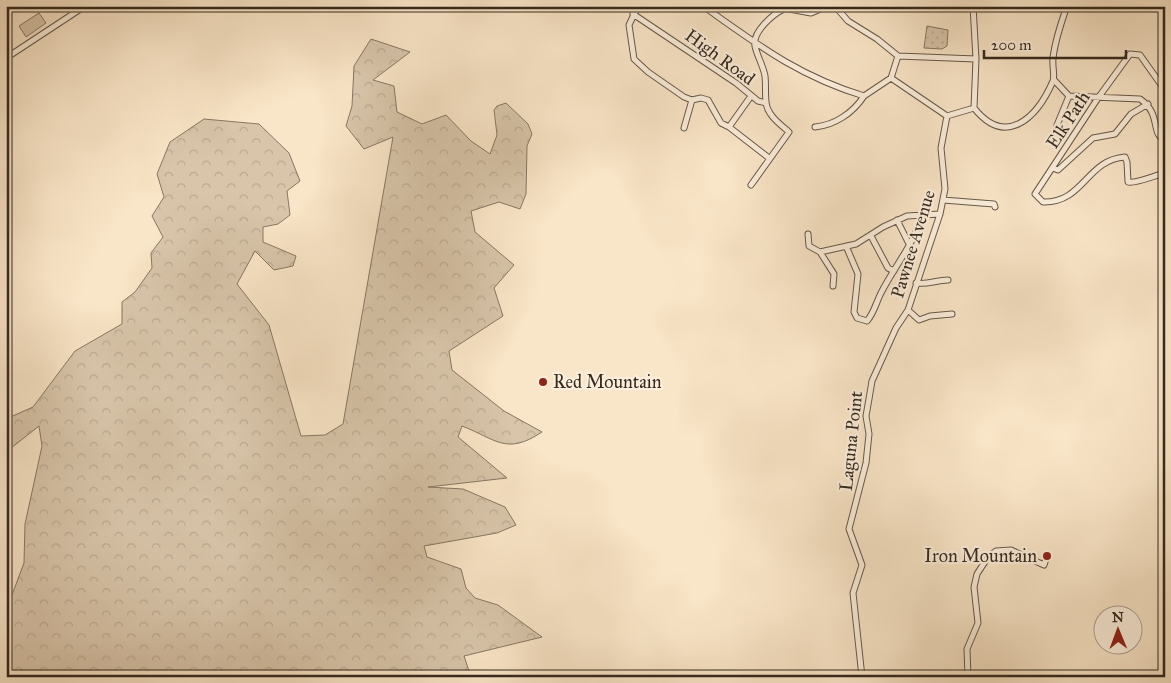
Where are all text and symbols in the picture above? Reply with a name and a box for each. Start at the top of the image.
street label: High Road [680,24,759,91]
scale bar [984,28,1126,60]
text: 200 m [991,36,1032,54]
street label: Elk Path [1041,87,1095,153]
street label: Pawnee Avenue [886,187,940,301]
place label: Red Mountain [553,371,662,393]
marker: Red Mountain [537,376,549,388]
street label: Laguna Point [835,389,868,492]
place label: Iron Mountain [924,545,1037,567]
marker: Iron Mountain [1041,550,1053,562]
north arrow [1094,606,1144,656]
text: N [1112,609,1124,626]

